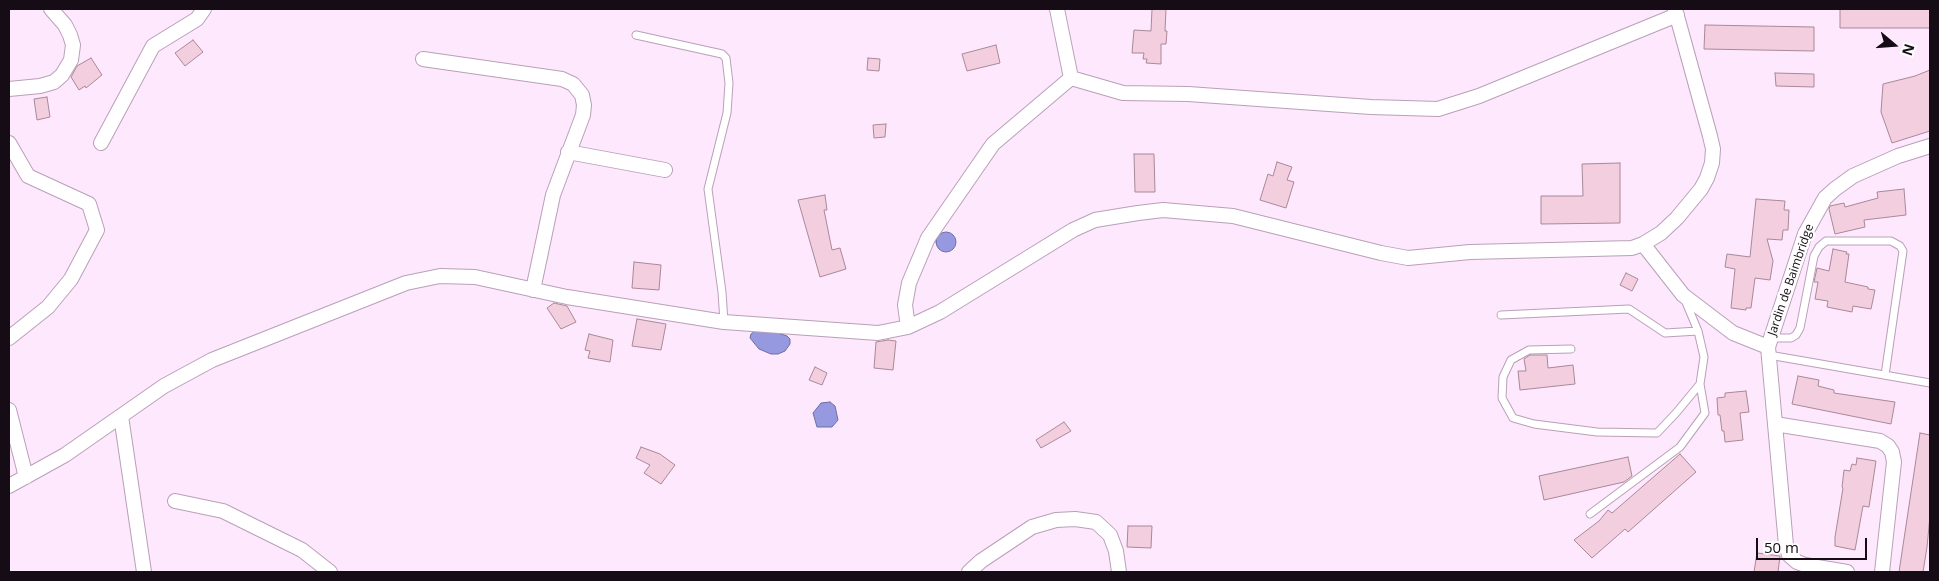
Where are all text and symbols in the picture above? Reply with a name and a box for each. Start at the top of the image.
north arrow [1869,20,1919,70]
text: N [1898,41,1920,58]
street label: Jardin de Baimbridge [1765,222,1817,338]
scale bar [1759,528,1870,560]
text: 50 m [1764,537,1799,557]

